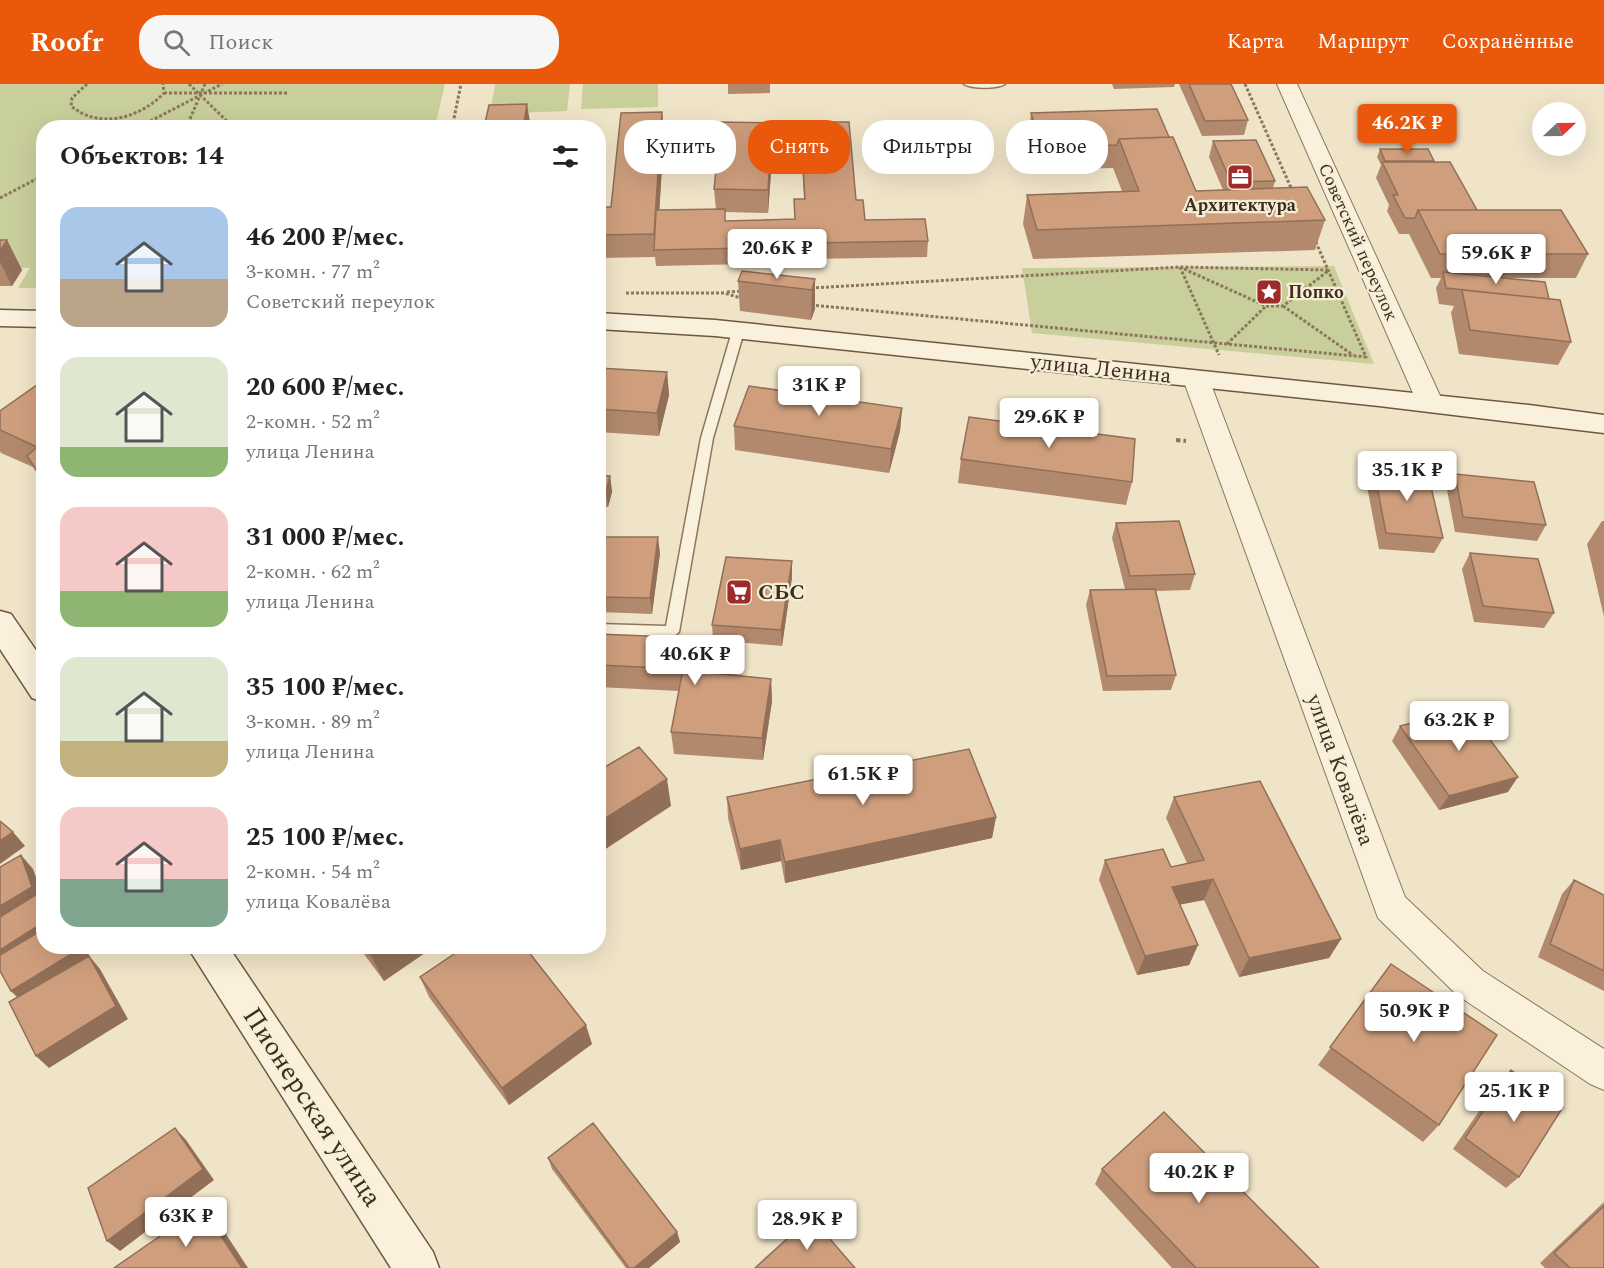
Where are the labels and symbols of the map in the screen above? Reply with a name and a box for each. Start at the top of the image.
north arrow [1532,102,1586,156]
pin: 46.2K ₽ [1352,104,1462,155]
street label: Советский переулок [1311,159,1405,325]
office icon: Архитектура [1225,162,1255,192]
place label: Архитектура [1184,192,1297,219]
pin: 20.6K ₽ [722,229,832,280]
pin: 59.6K ₽ [1441,234,1551,285]
place icon: Попко [1254,277,1284,307]
place label: Попко [1288,279,1344,306]
street label: улица Ленина [1028,345,1173,393]
pin: 31K ₽ [777,366,861,417]
pin: 29.6K ₽ [994,398,1104,449]
pin: 35.1K ₽ [1352,451,1462,502]
place label: СБС [758,576,805,609]
supermarket icon: СБС [724,577,754,607]
pin: 40.6K ₽ [640,635,750,686]
street label: улица Ковалёва [1297,689,1383,851]
pin: 63.2K ₽ [1404,701,1514,752]
pin: 61.5K ₽ [808,755,918,806]
pin: 50.9K ₽ [1359,992,1469,1043]
street label: Пионерская улица [231,999,393,1215]
pin: 25.1K ₽ [1459,1072,1569,1123]
pin: 40.2K ₽ [1144,1153,1254,1204]
pin: 63K ₽ [144,1197,228,1248]
pin: 28.9K ₽ [752,1200,862,1251]

